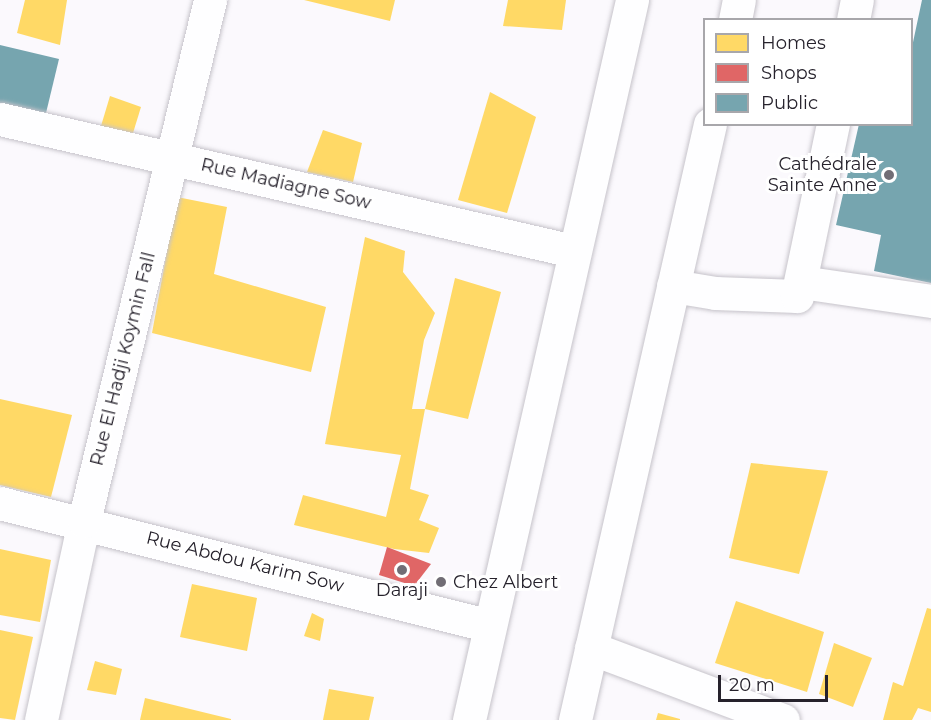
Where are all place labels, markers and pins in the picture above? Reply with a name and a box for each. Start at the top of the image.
place label: Cathédrale Sainte Anne [768,154,877,196]
marker: Cathédrale Sainte Anne [882,168,896,182]
marker: Daraji [395,563,409,577]
place label: Chez Albert [453,571,558,593]
marker: Chez Albert [434,575,448,589]
place label: Daraji [376,579,428,601]

